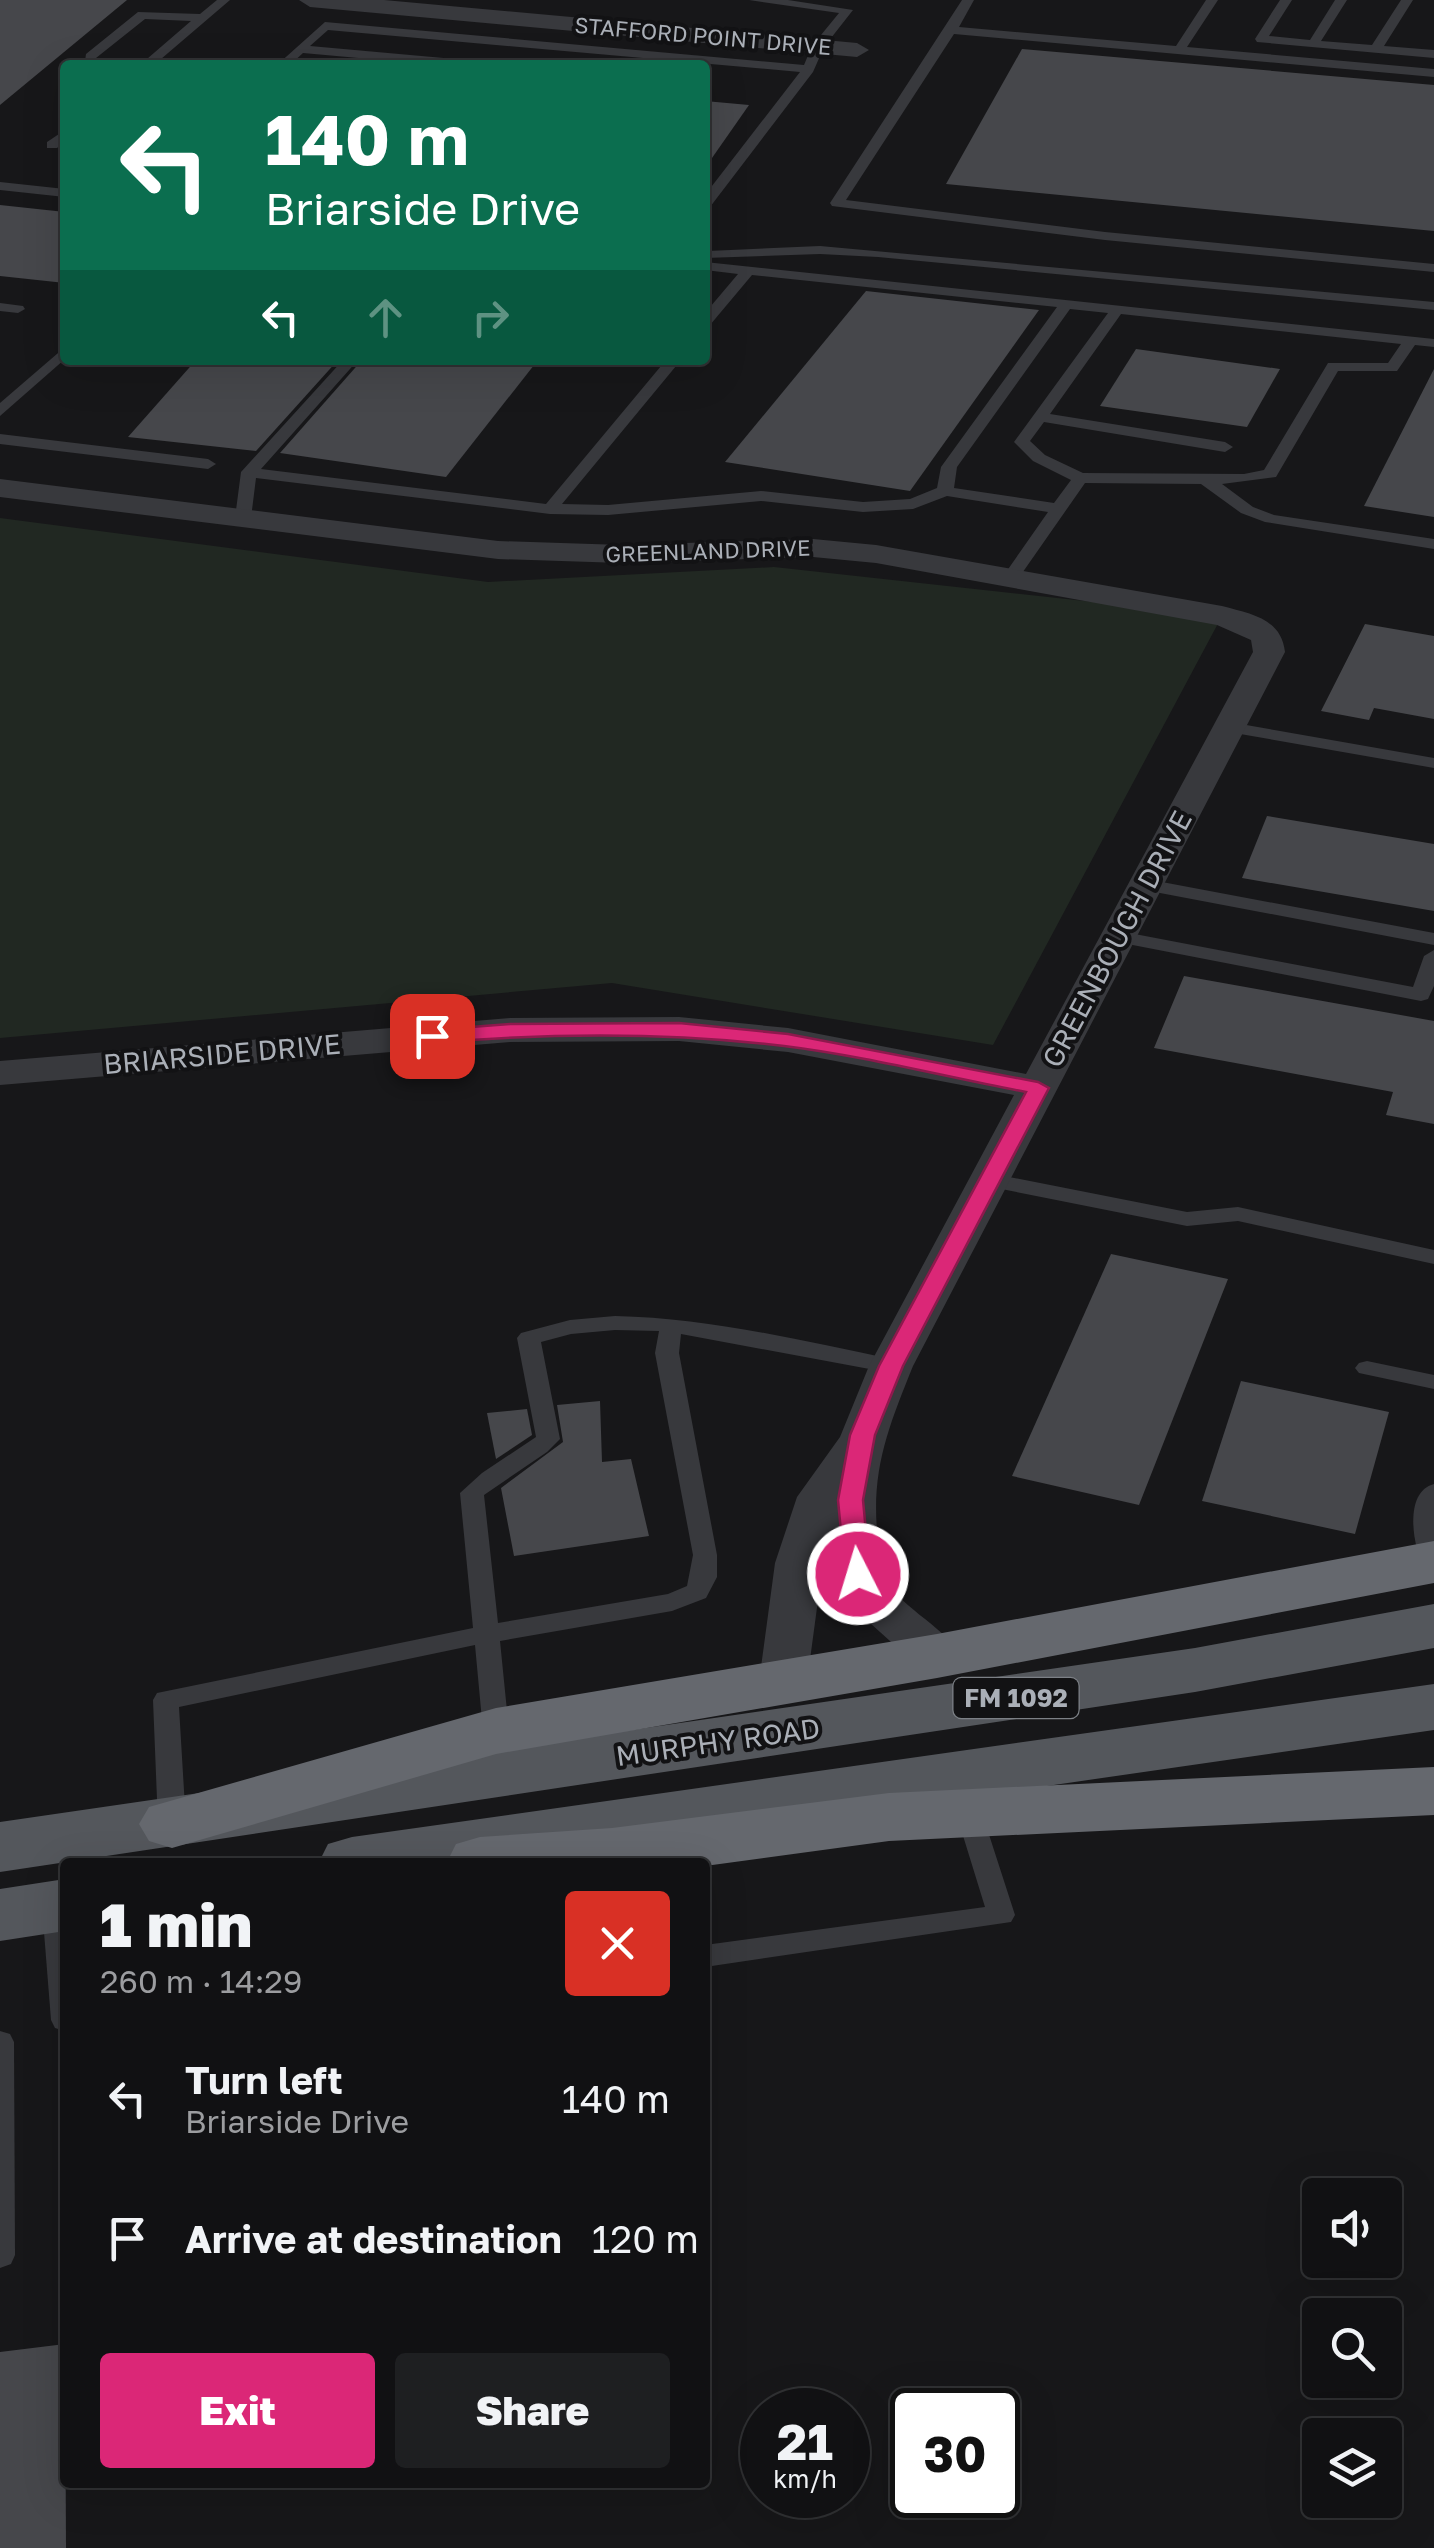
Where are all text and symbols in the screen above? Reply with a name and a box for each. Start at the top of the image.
street label: STAFFORD POINT DRIVE [574,11,833,60]
text: 140 m [265,96,469,180]
icon: left [100,100,230,230]
text: Briarside Drive [265,181,580,235]
icon: left [253,290,308,345]
icon: ahead [358,290,413,345]
icon: right [463,290,518,345]
street label: GREENLAND DRIVE [605,533,811,568]
street label: GREENBOUGH DRIVE [1035,805,1198,1072]
pin [390,994,475,1079]
icon: arrive [405,1009,460,1064]
street label: BRIARSIDE DRIVE [102,1027,342,1080]
position arrow [806,1522,910,1626]
road number: FM 1092 [954,1678,1078,1718]
street label: MURPHY ROAD [614,1711,822,1772]
text: 1 min [100,1888,252,1960]
button: close [565,1891,670,1996]
text: 260 m · 14:29 [100,1962,302,2000]
text: Turn left [185,2057,343,2102]
icon: left [100,2071,155,2126]
text: 140 m [562,2076,670,2121]
text: Briarside Drive [185,2102,409,2140]
map controls [1302,2178,1402,2518]
button: sound [1302,2178,1402,2278]
icon: arrive [100,2211,155,2266]
text: Arrive at destination [185,2216,562,2261]
text: 120 m [592,2216,699,2261]
button: search [1302,2298,1402,2398]
button: Exit [100,2353,375,2468]
button: Share [395,2353,670,2468]
speed limit sign: 30 [890,2388,1020,2518]
text: 21 [777,2411,833,2471]
button: layers [1302,2418,1402,2518]
text: km/h [773,2463,837,2494]

